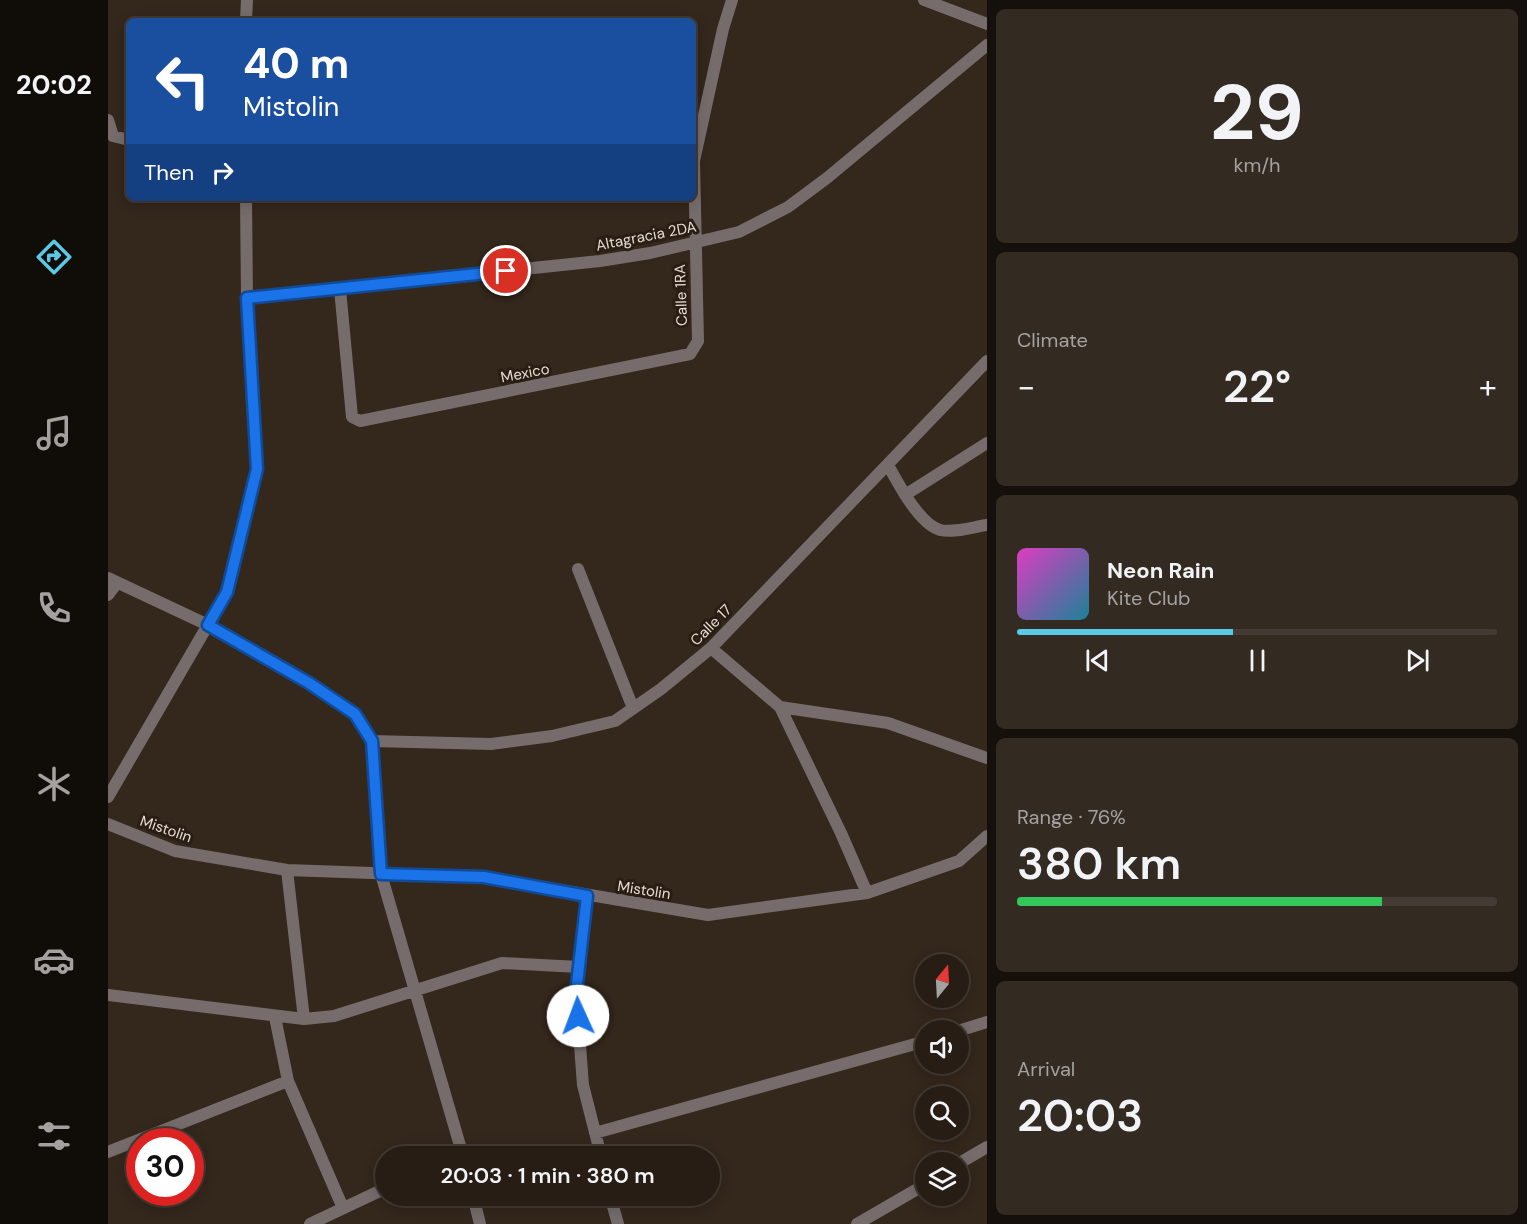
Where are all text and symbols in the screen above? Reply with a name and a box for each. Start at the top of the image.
text: 40 m [243,36,349,91]
icon: left [144,42,222,120]
text: 29 [1210,62,1304,163]
text: 20:02 [16,67,92,102]
text: Mistolin [243,89,339,124]
text: km/h [1233,152,1281,178]
icon: right [206,156,239,189]
text: Then [144,158,194,187]
street label: Altagracia 2DA [594,216,698,256]
icon: directions [33,236,75,278]
pin [480,245,531,296]
icon: arrive [489,254,522,287]
street label: Calle 1RA [670,264,692,326]
text: Climate [1017,327,1088,353]
text: 22° [1223,357,1291,416]
street label: Mexico [499,358,551,388]
text: − [1017,365,1035,408]
text: + [1479,365,1497,408]
icon: music [33,412,75,454]
text: Neon Rain [1107,556,1214,585]
text: Kite Club [1107,585,1191,611]
icon: phone [33,587,75,629]
street label: Calle 17 [686,600,736,650]
icon: previous [1081,644,1114,677]
icon: pause [1241,644,1274,677]
icon: next [1401,644,1434,677]
icon: climate [33,763,75,805]
text: Range · 76% [1017,804,1126,830]
street label: Mistolin [137,811,195,847]
text: 380 km [1017,834,1181,893]
street label: Mistolin [616,876,672,904]
icon: car [33,939,75,981]
north arrow [915,954,969,1008]
map controls [915,954,969,1206]
position arrow [546,984,610,1048]
button: sound [915,1020,969,1074]
text: Arrival [1017,1056,1075,1082]
button: search [915,1086,969,1140]
text: 20:03 [1017,1086,1143,1145]
icon: filters [33,1115,75,1157]
speed limit sign: 30 [126,1128,204,1206]
button: layers [915,1152,969,1206]
text: 20:03 · 1 min · 380 m [440,1161,655,1190]

